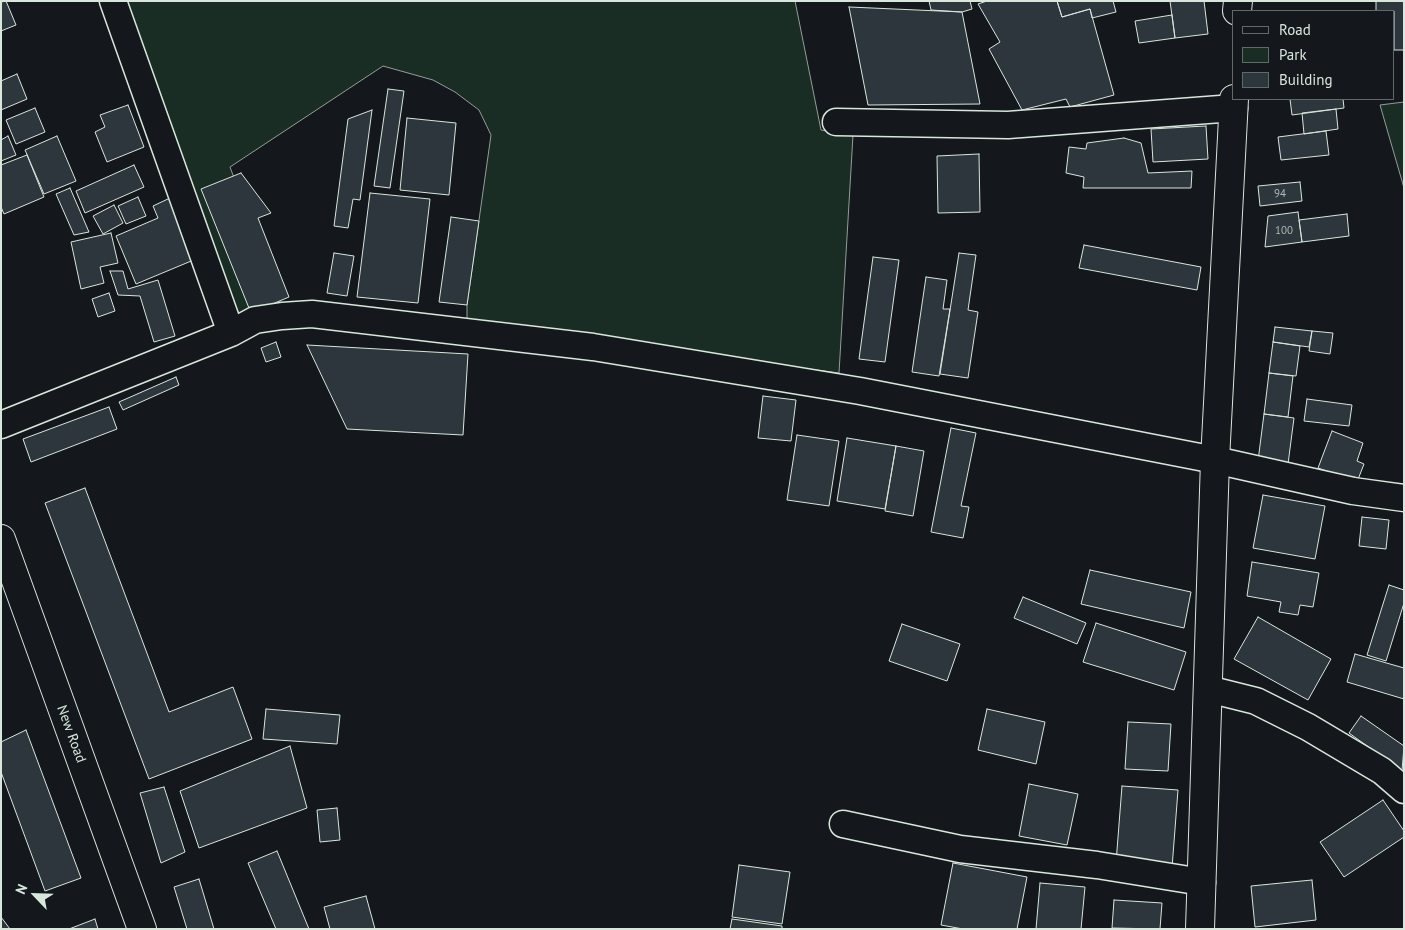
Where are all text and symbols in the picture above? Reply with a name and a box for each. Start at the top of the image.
legend [1232,10,1395,100]
text: Road [1279,20,1311,39]
text: Park [1279,45,1307,64]
text: Building [1279,70,1333,89]
house number: 94 [1274,187,1286,201]
house number: 100 [1275,224,1293,238]
street label: New Road [53,703,89,765]
north arrow [10,870,60,920]
text: N [11,881,31,897]

